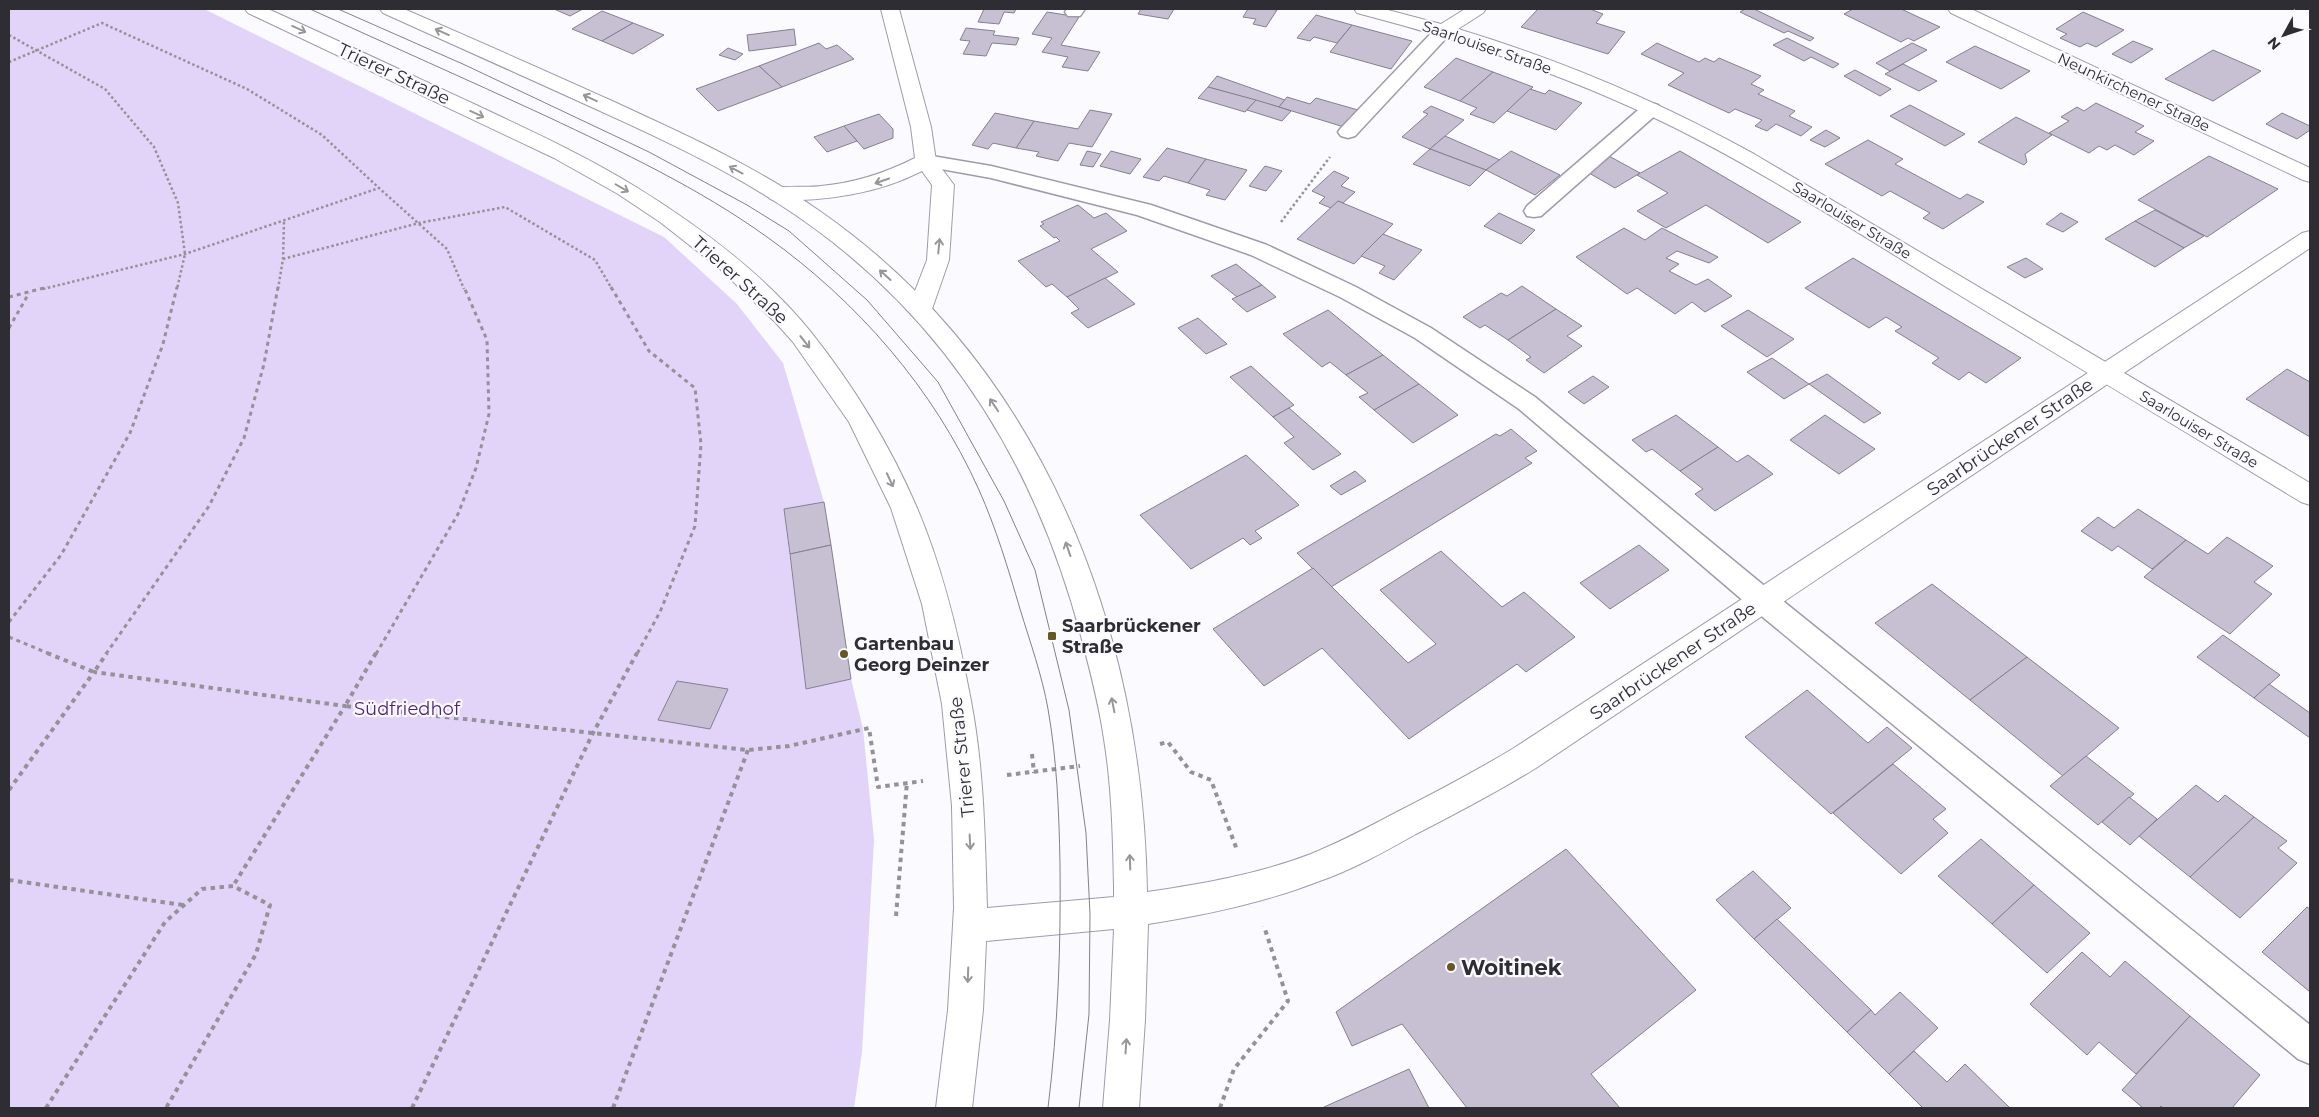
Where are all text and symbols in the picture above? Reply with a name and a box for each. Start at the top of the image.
north arrow [2259,10,2309,60]
street label: Saarlouiser Straße [1420,16,1554,78]
one-way arrow [291,25,306,35]
one-way arrow [435,27,450,36]
text: N [2264,33,2285,53]
street label: Trierer Straße [334,38,454,110]
street label: Neunkirchener Straße [2055,48,2213,136]
one-way arrow [583,93,598,103]
one-way arrow [469,109,484,119]
one-way arrow [729,165,744,174]
one-way arrow [875,177,890,186]
street label: Saarlouiser Straße [1789,177,1915,263]
one-way arrow [614,183,629,193]
street label: Trierer Straße [688,231,792,329]
one-way arrow [935,238,944,254]
one-way arrow [879,269,892,281]
one-way arrow [800,336,811,349]
street label: Saarbrückener Straße [1923,373,2097,501]
street label: Saarlouiser Straße [2136,386,2262,472]
one-way arrow [989,398,999,412]
one-way arrow [886,473,896,488]
one-way arrow [1063,542,1072,557]
street label: Saarbrückener Straße [1586,597,1760,725]
place label: Saarbrückener Straße [1062,615,1201,658]
marker: Saarbrückener Straße [1046,630,1058,642]
place label: Gartenbau Georg Deinzer [854,633,989,676]
marker: Gartenbau Georg Deinzer [838,648,850,660]
street label: Trierer Straße [945,696,979,818]
one-way arrow [1108,697,1117,713]
park label: Südfriedhof [354,698,461,720]
one-way arrow [965,834,974,850]
one-way arrow [1125,855,1134,871]
place label: Woitinek [1461,955,1562,980]
marker: Woitinek [1445,961,1457,973]
one-way arrow [963,966,973,982]
one-way arrow [1121,1039,1130,1055]

